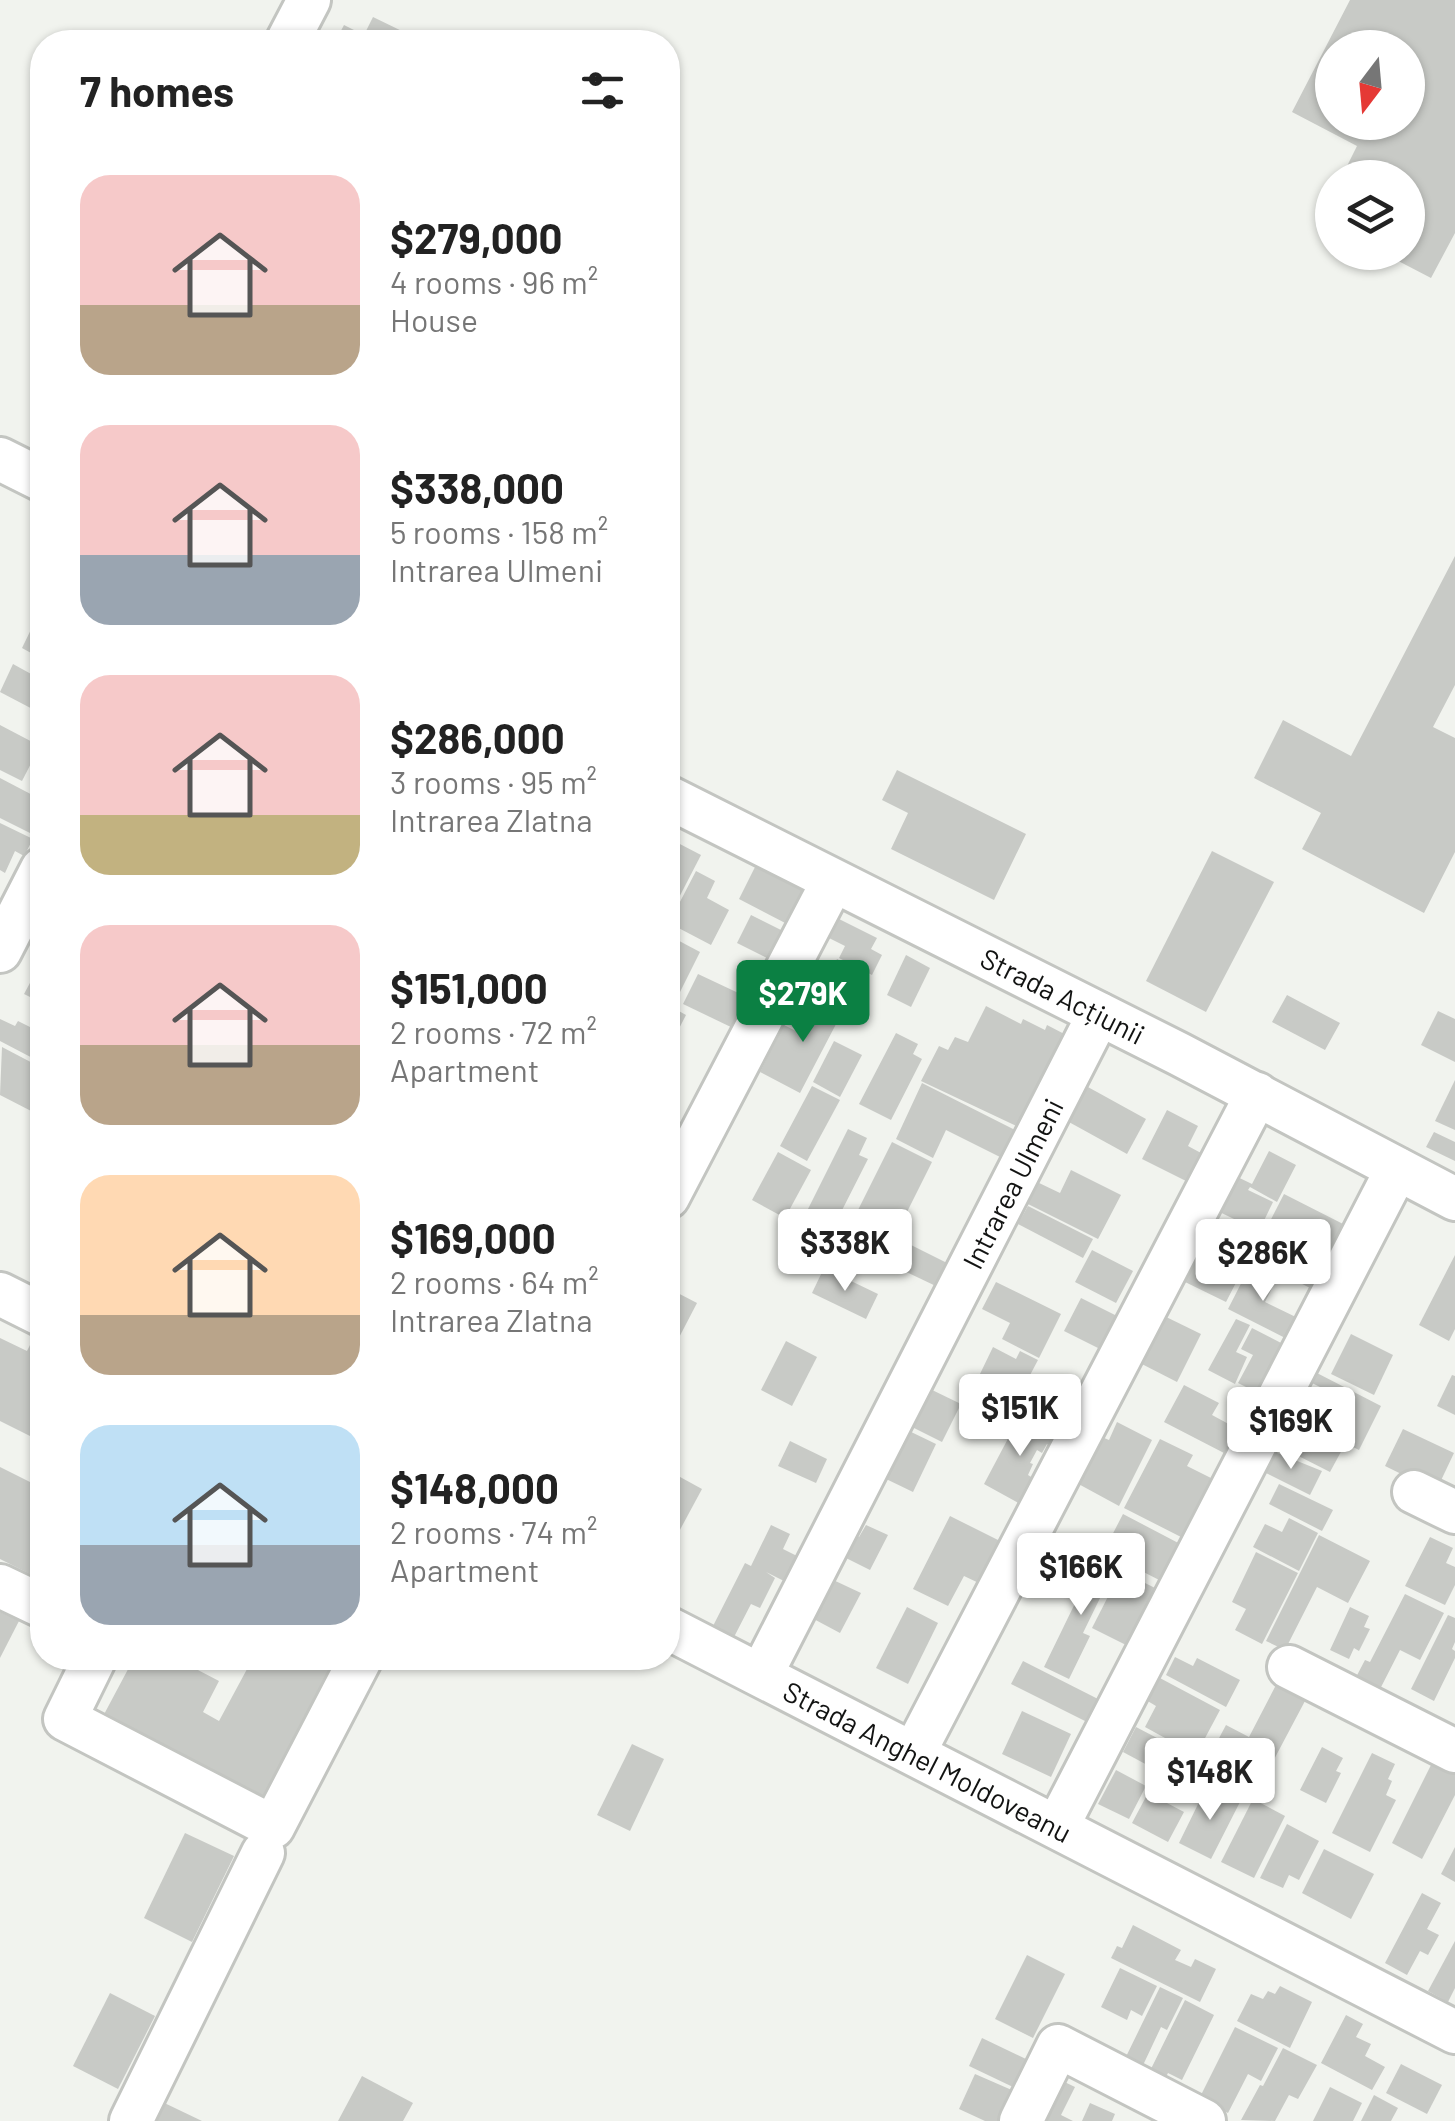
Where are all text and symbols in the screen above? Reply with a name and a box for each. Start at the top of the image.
north arrow [1315,30,1425,140]
map controls [1315,30,1425,270]
icon: filters [575,63,630,118]
text: 7 homes [80,65,234,115]
button: layers [1315,160,1425,270]
text: $279,000 [390,212,563,262]
icon: home [160,215,280,335]
text: 4 rooms · 96 m² [390,262,598,300]
text: House [390,300,478,338]
text: $338,000 [390,462,564,512]
icon: home [160,465,280,585]
text: 5 rooms · 158 m² [390,512,608,550]
text: Intrarea Ulmeni [390,550,603,588]
text: $286,000 [390,712,565,762]
icon: home [160,715,280,835]
text: 3 rooms · 95 m² [390,762,597,800]
text: Intrarea Zlatna [390,800,593,838]
street label: Strada Acțiunii [975,940,1151,1051]
pin: $279K [733,960,873,1045]
text: $151,000 [390,962,548,1012]
icon: home [160,965,280,1085]
text: $279K [758,973,848,1011]
text: 2 rooms · 72 m² [390,1012,597,1050]
text: Apartment [390,1050,539,1088]
street label: Intrarea Ulmeni [955,1093,1070,1274]
pin: $338K [775,1209,915,1294]
text: $169,000 [390,1212,556,1262]
icon: home [160,1215,280,1335]
pin: $286K [1193,1219,1333,1304]
text: $338K [800,1222,890,1260]
text: $286K [1218,1232,1308,1270]
text: 2 rooms · 64 m² [390,1262,599,1300]
text: Intrarea Zlatna [390,1300,593,1338]
pin: $151K [950,1374,1090,1459]
text: $151K [981,1387,1059,1425]
pin: $169K [1221,1387,1361,1472]
text: $169K [1249,1400,1333,1438]
text: $148,000 [390,1462,559,1512]
icon: home [160,1465,280,1585]
text: 2 rooms · 74 m² [390,1512,597,1550]
pin: $166K [1011,1533,1151,1618]
text: $166K [1039,1546,1123,1584]
text: Apartment [390,1550,539,1588]
street label: Strada Anghel Moldoveanu [778,1673,1077,1849]
pin: $148K [1140,1738,1280,1823]
text: $148K [1167,1751,1253,1789]

